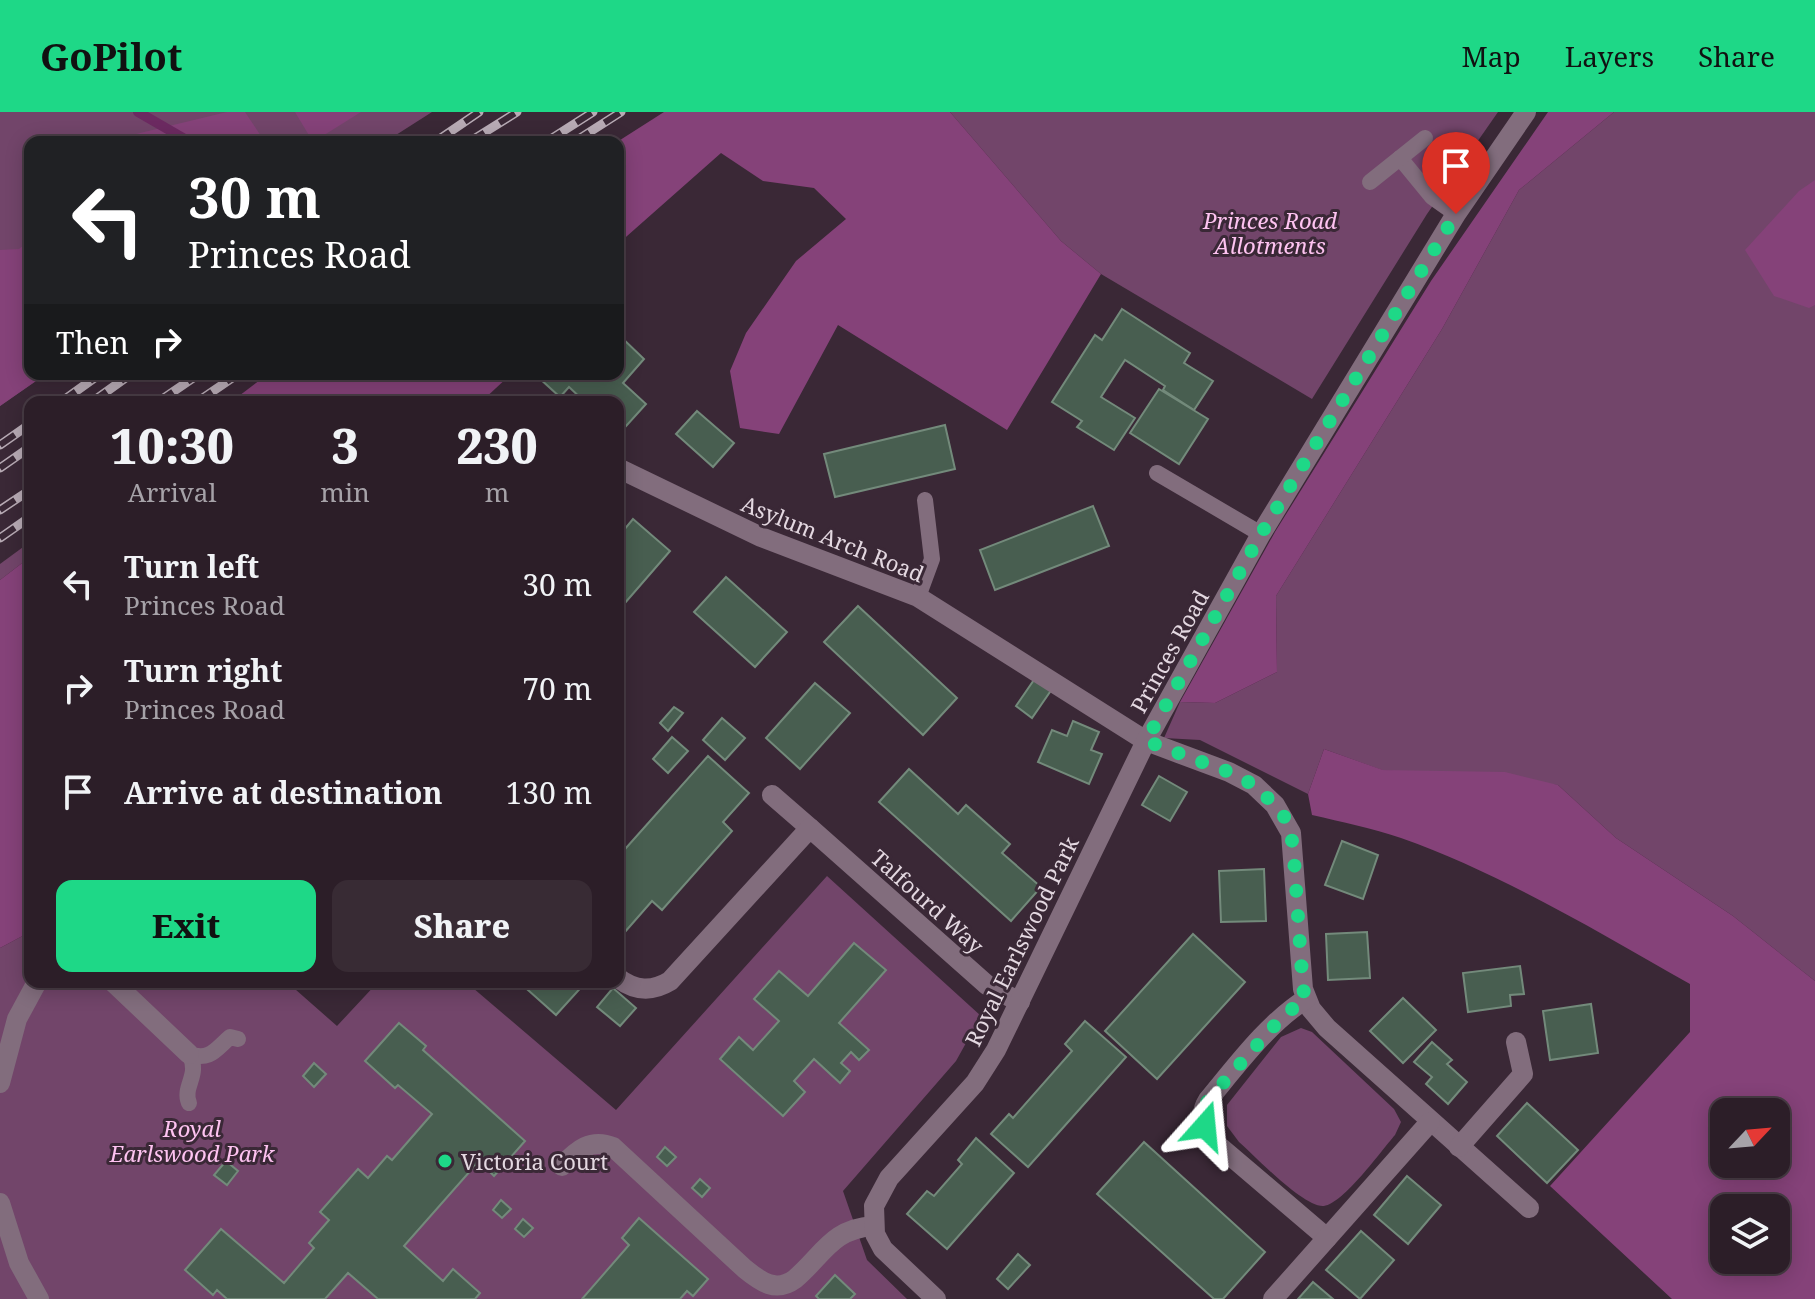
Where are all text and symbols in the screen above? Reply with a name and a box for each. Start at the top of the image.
text: GoPilot [40,30,182,82]
text: Map [1462,37,1521,75]
text: Layers [1565,37,1654,75]
text: Share [1698,37,1775,75]
pin [1422,132,1490,214]
icon: arrive [1434,144,1478,188]
text: 30 m [188,158,321,234]
icon: left [56,168,160,272]
park label: Princes Road Allotments [1202,205,1337,260]
text: Princes Road [188,230,411,279]
icon: right [145,320,189,364]
text: Then [56,322,129,363]
text: 10:30 [110,413,234,478]
text: 3 [331,413,359,478]
text: 230 [456,413,538,478]
text: Arrival [128,474,217,510]
text: min [320,474,370,510]
text: m [485,474,509,510]
street label: Asylum Arch Road [737,488,929,589]
text: Turn left [124,546,259,587]
icon: left [56,562,100,606]
text: 30 m [522,564,592,605]
street label: Princes Road [1123,584,1215,718]
text: Princes Road [124,587,285,623]
text: Turn right [124,650,282,691]
icon: right [56,666,100,710]
text: 70 m [522,668,592,709]
text: Princes Road [124,691,285,727]
icon: arrive [56,770,100,814]
text: Arrive at destination [124,772,443,813]
text: 130 m [506,772,592,813]
street label: Royal Earlswood Park [957,831,1085,1051]
street label: Talfourd Way [865,842,991,960]
button: Exit [56,880,316,972]
button: Share [332,880,592,972]
position arrow [1163,1084,1247,1168]
north arrow [1710,1098,1790,1178]
map controls [1710,1098,1790,1274]
park label: Royal Earlswood Park [109,1113,276,1168]
place label: Victoria Court [461,1146,608,1176]
marker: Victoria Court [436,1152,454,1170]
button: layers [1710,1194,1790,1274]

